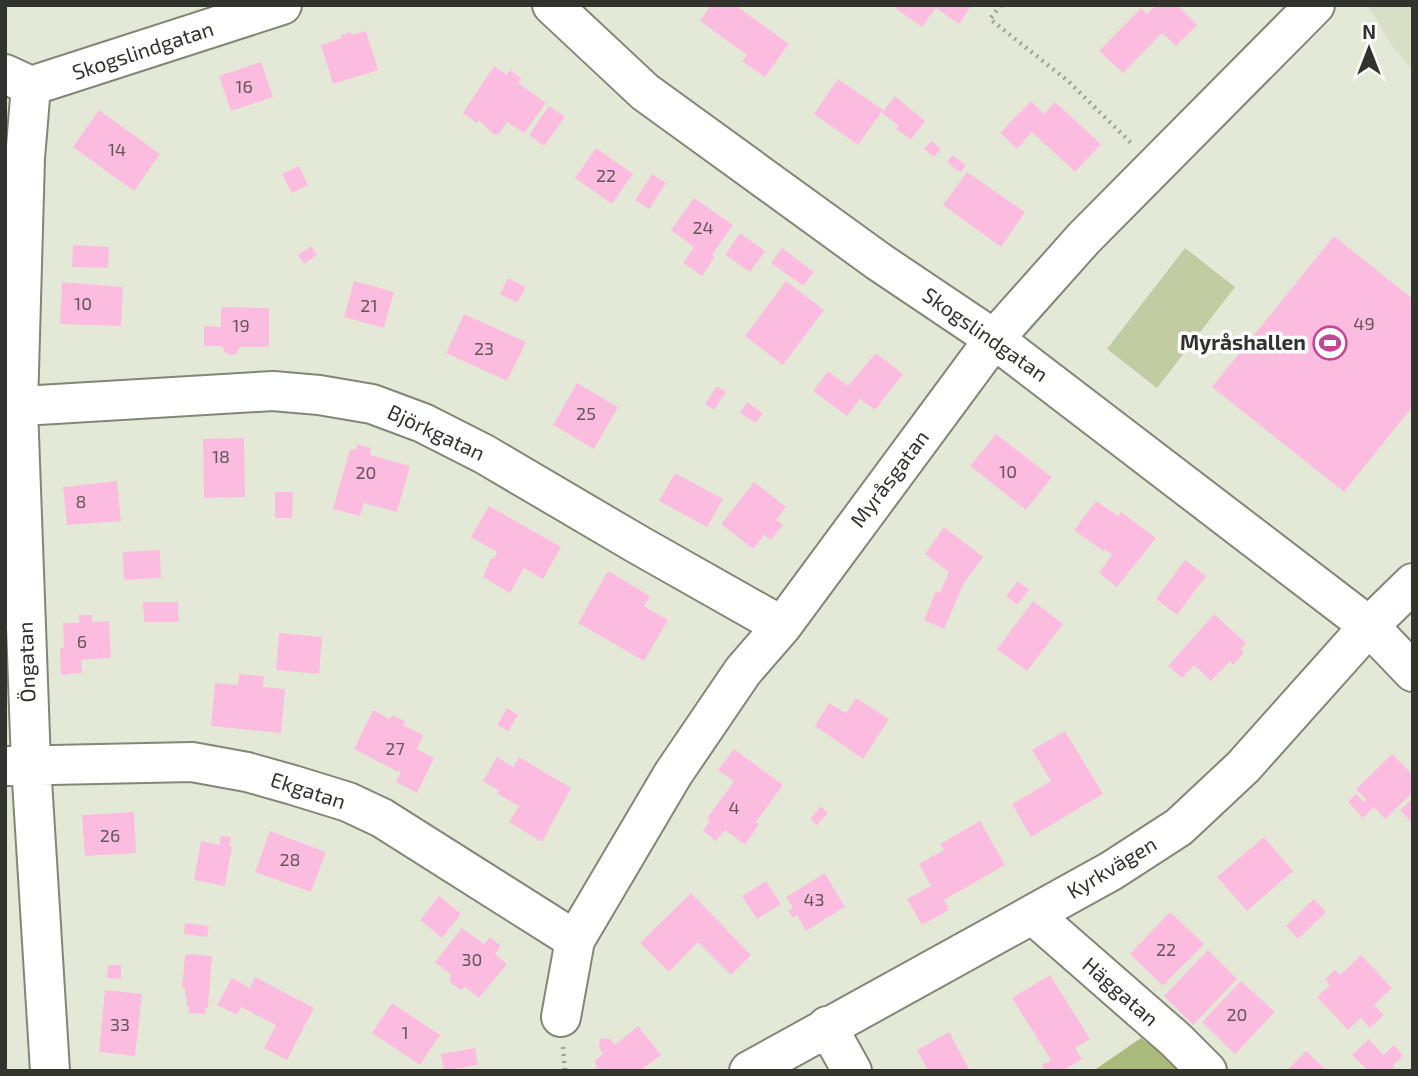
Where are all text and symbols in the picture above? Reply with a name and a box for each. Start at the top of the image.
north arrow [1334,14,1404,84]
street label: Skogslindgatan [69,15,216,84]
text: N [1362,20,1376,43]
house number: 16 [235,75,253,97]
house number: 14 [108,138,126,160]
house number: 22 [596,164,616,186]
house number: 24 [692,216,714,238]
street label: Skogslindgatan [918,281,1053,386]
house number: 10 [74,292,92,314]
house number: 21 [360,294,378,316]
house number: 49 [1353,312,1375,334]
house number: 19 [232,314,250,336]
sports icon: Myråshallen [1311,324,1349,362]
place label: Myråshallen [1180,329,1306,355]
house number: 23 [474,337,494,359]
street label: Björkgatan [384,398,489,466]
house number: 25 [576,402,596,424]
street label: Myråsgatan [844,425,933,532]
house number: 18 [212,445,230,467]
house number: 10 [999,460,1017,482]
house number: 20 [356,461,376,483]
house number: 8 [76,490,86,512]
street label: Öngatan [12,621,39,703]
house number: 6 [77,630,87,652]
house number: 27 [385,737,405,759]
street label: Ekgatan [268,766,349,813]
house number: 4 [728,796,740,818]
house number: 26 [100,824,120,846]
street label: Kyrkvägen [1062,830,1160,903]
house number: 28 [279,848,301,870]
house number: 43 [803,888,825,910]
house number: 22 [1156,938,1176,960]
house number: 30 [462,948,482,970]
street label: Häggatan [1078,951,1164,1031]
house number: 20 [1227,1003,1247,1025]
house number: 33 [110,1013,130,1035]
house number: 1 [401,1021,409,1043]

